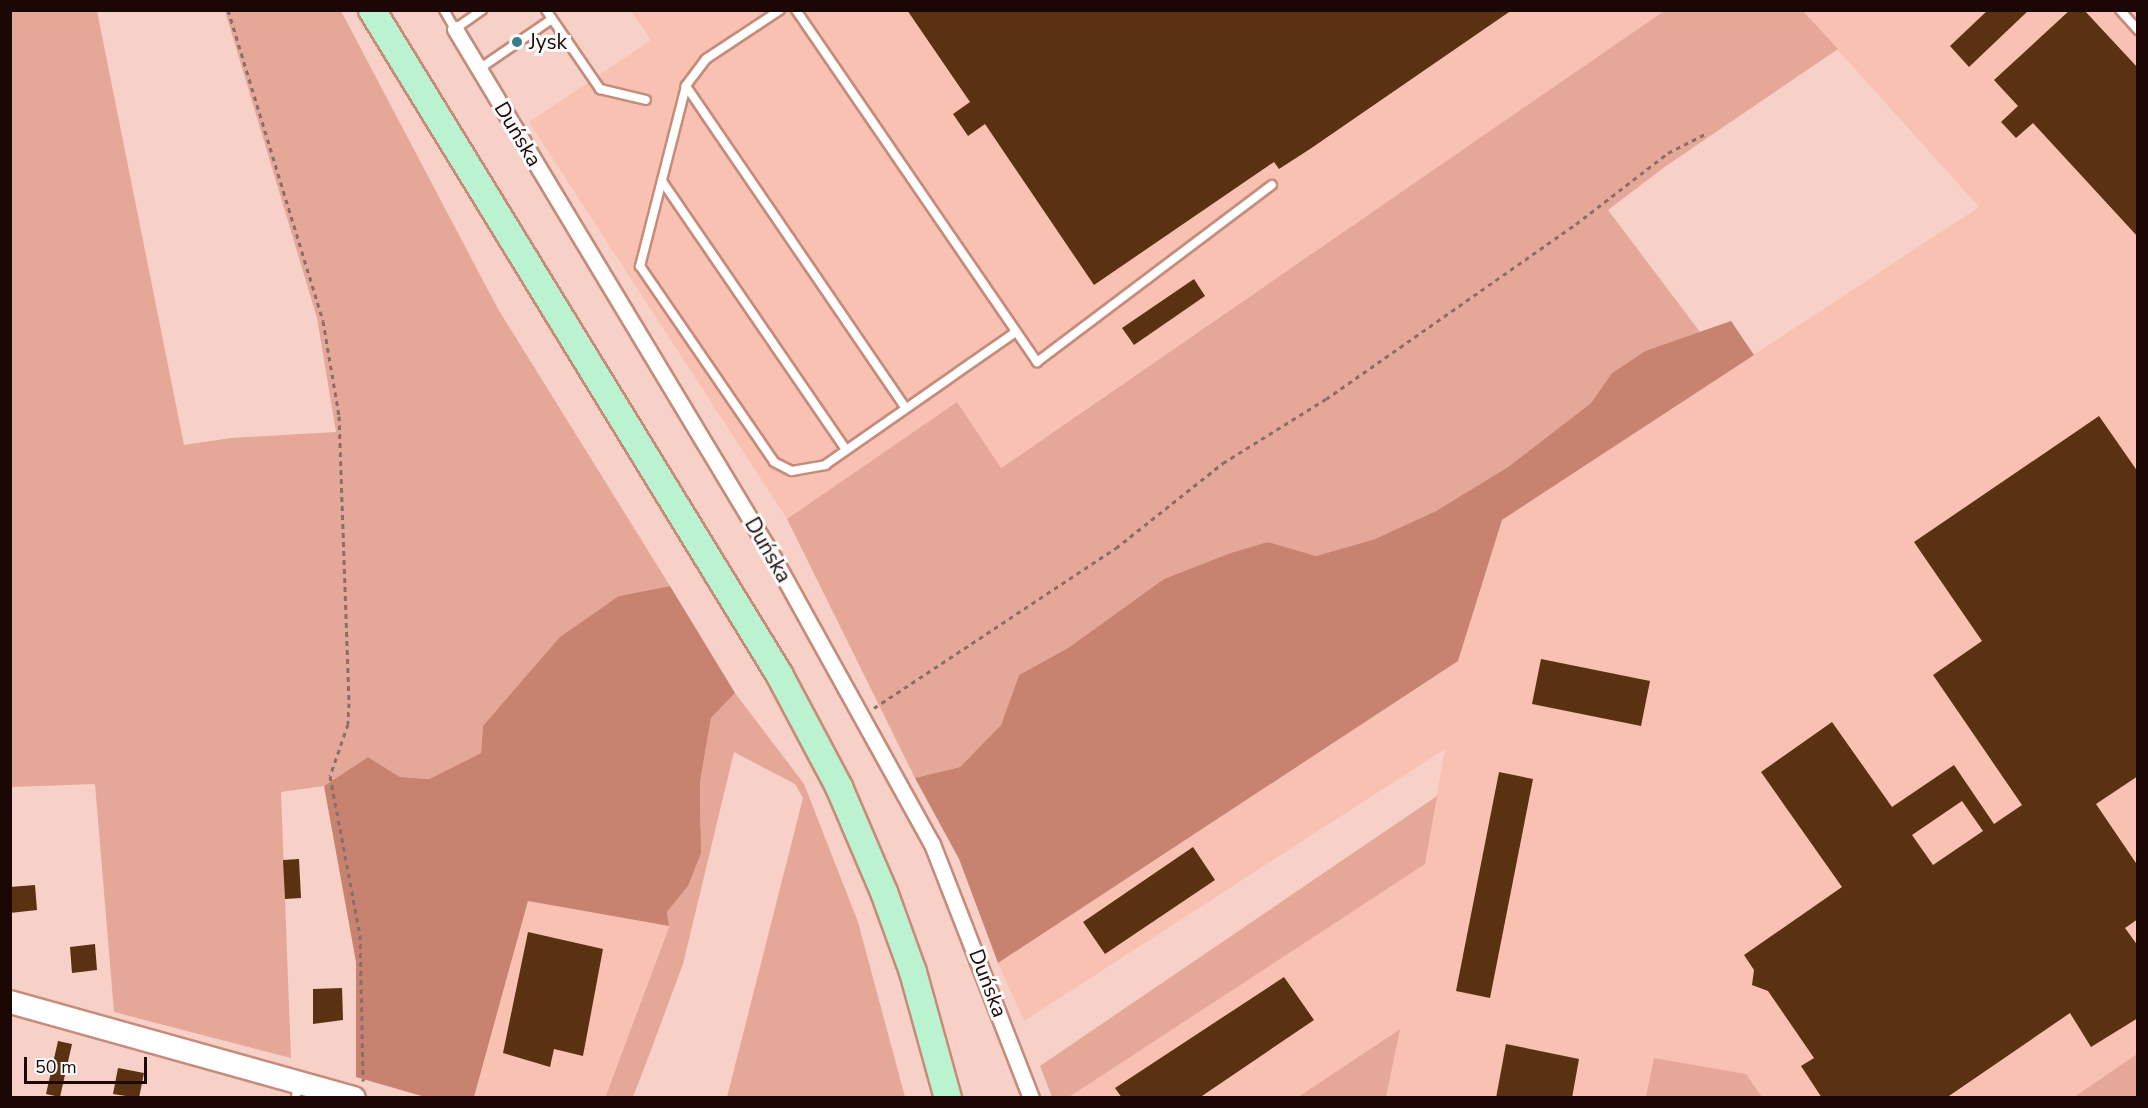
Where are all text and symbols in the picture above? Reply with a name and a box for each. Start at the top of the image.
place label: Jysk [529,29,567,55]
marker: Jysk [510,35,524,49]
street label: Duńska [489,97,547,171]
street label: Duńska [739,513,797,587]
street label: Duńska [964,945,1012,1021]
scale bar [27,1045,150,1083]
text: 50 m [35,1055,77,1079]

